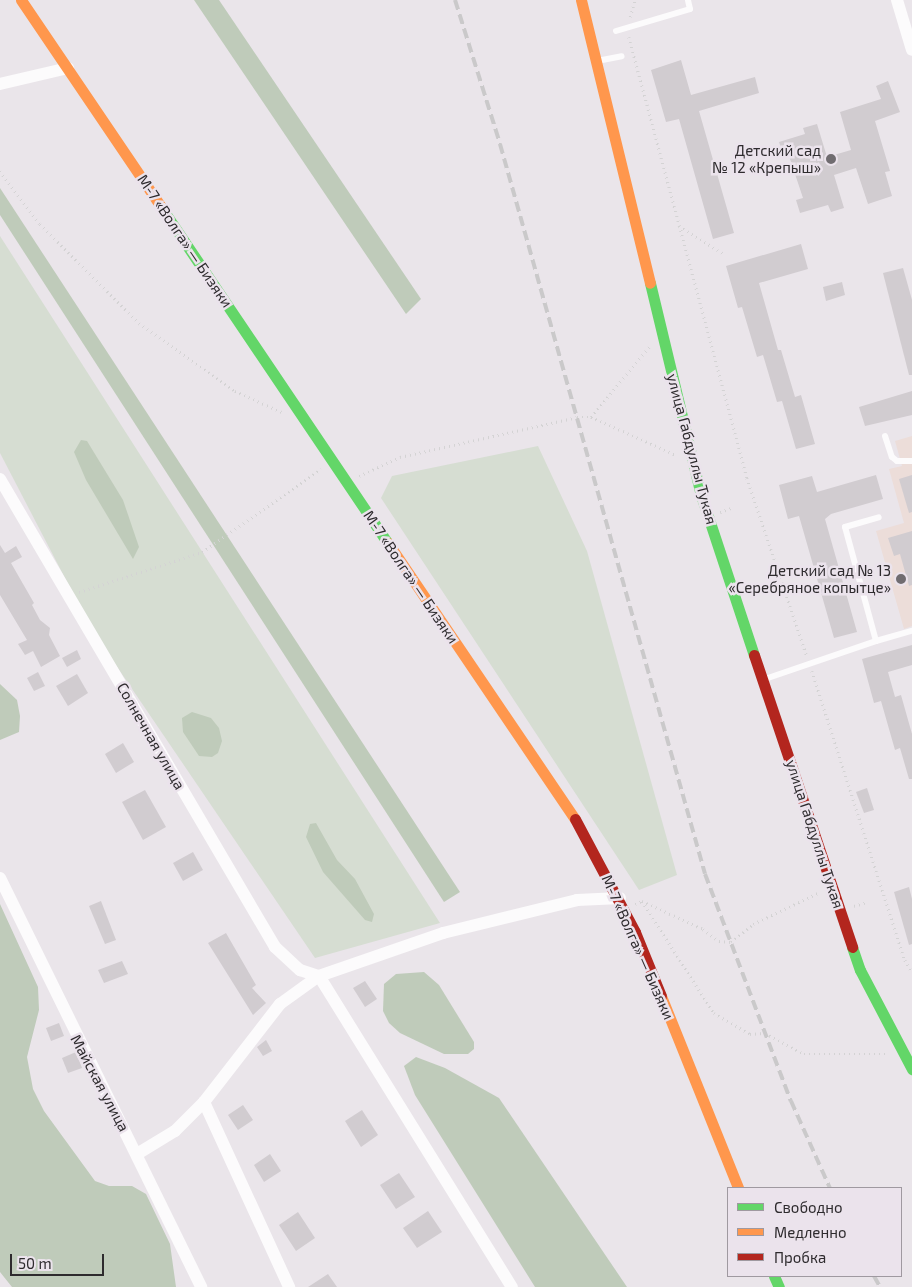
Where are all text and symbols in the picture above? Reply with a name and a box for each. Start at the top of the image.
place label: Детский сад № 12 «Крепыш» [712,141,821,176]
marker: Детский сад № 12 «Крепыш» [825,153,837,165]
street label: М-7 «Волга» — Бизяки [134,171,236,311]
street label: улица Габдуллы Тукая [663,372,721,526]
street label: М-7 «Волга» — Бизяки [360,507,462,647]
place label: Детский сад № 13 «Серебряное копытце» [729,561,891,596]
marker: Детский сад № 13 «Серебряное копытце» [895,573,907,585]
street label: Солнечная улица [113,679,189,793]
street label: улица Габдуллы Тукая [782,757,848,911]
street label: М-7 «Волга» — Бизяки [598,872,678,1022]
street label: Майская улица [67,1031,133,1135]
legend [727,1187,902,1277]
text: Свободно [774,1198,843,1216]
text: Медленно [774,1223,847,1241]
scale bar [12,1244,106,1276]
text: Пробка [774,1248,826,1266]
text: 50 m [18,1254,52,1272]

